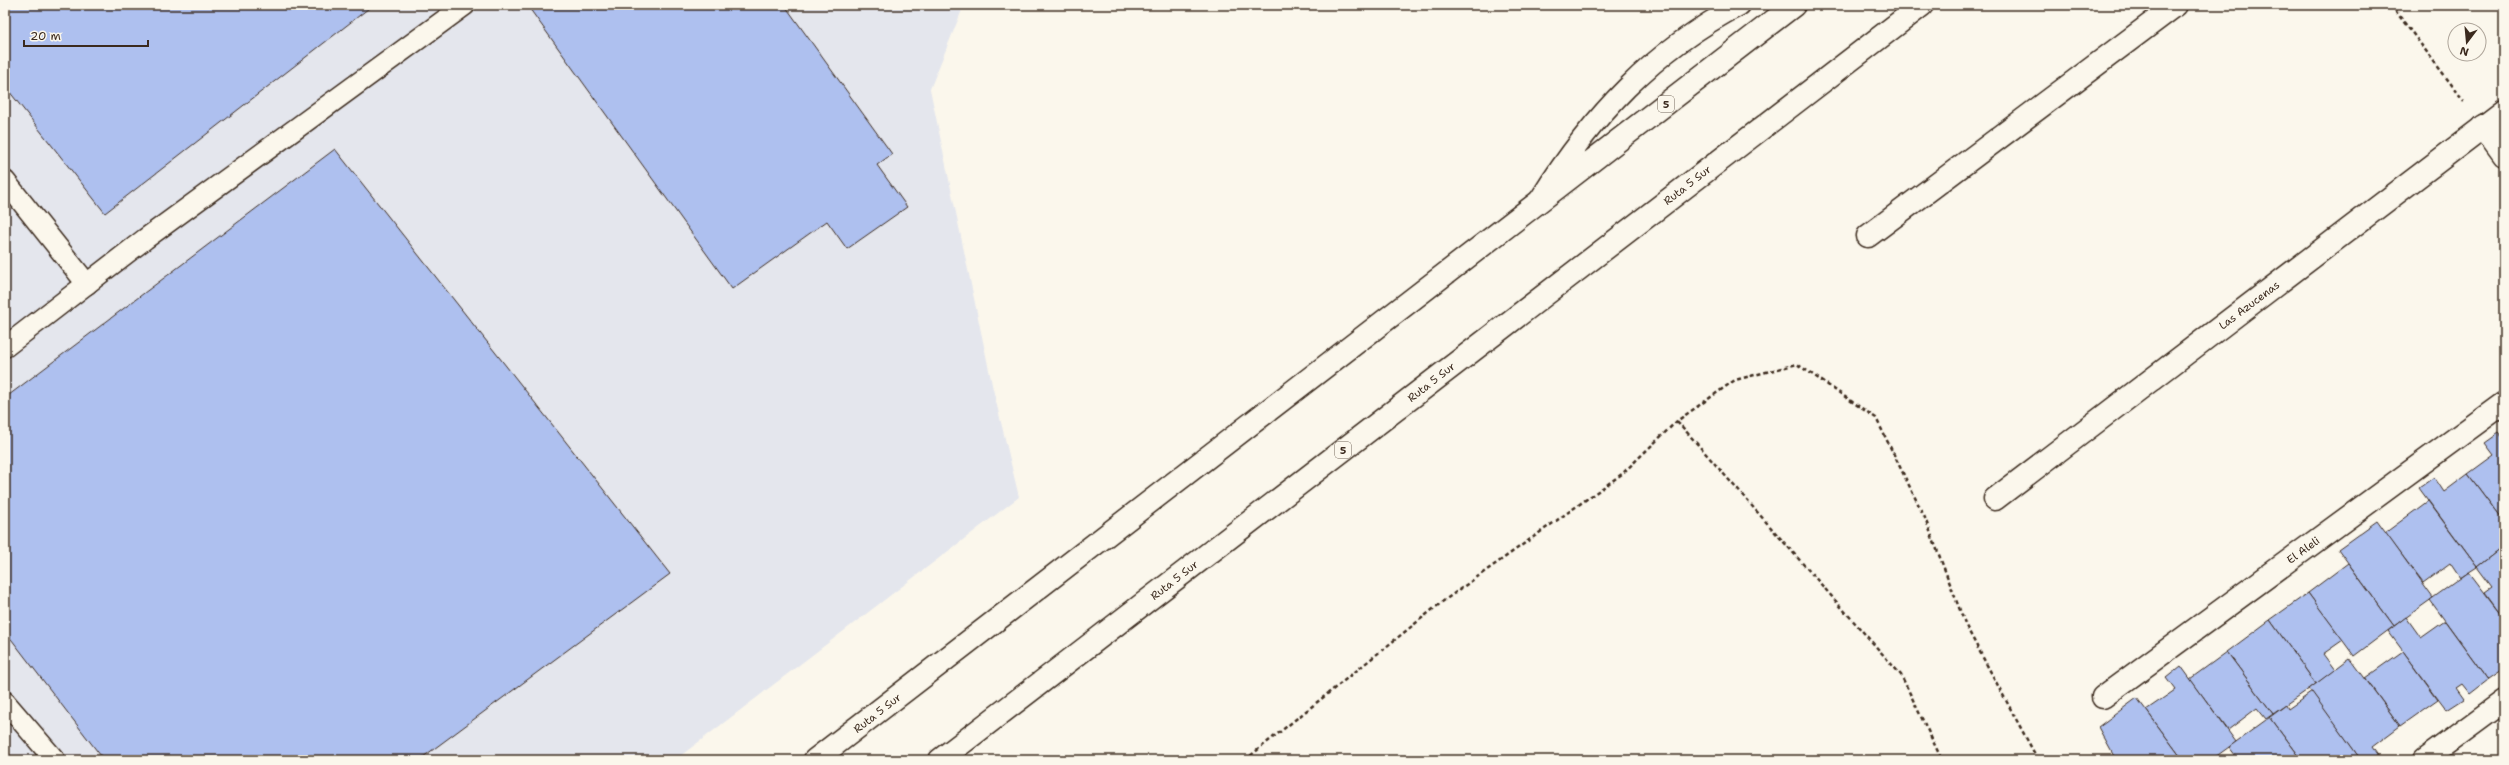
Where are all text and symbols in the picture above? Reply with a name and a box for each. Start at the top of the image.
scale bar [24,22,148,48]
north arrow [2447,22,2487,62]
text: 20 m [30,28,61,44]
text: N [2458,43,2471,60]
road number: 5 [1658,96,1674,112]
street label: Ruta 5 Sur [1660,162,1714,209]
street label: Las Azucenas [2216,278,2283,333]
street label: Ruta 5 Sur [1404,359,1458,406]
road number: 5 [1335,442,1351,458]
street label: El Aleli [2284,533,2323,567]
street label: Ruta 5 Sur [1147,557,1201,604]
street label: Ruta 5 Sur [850,690,904,737]

